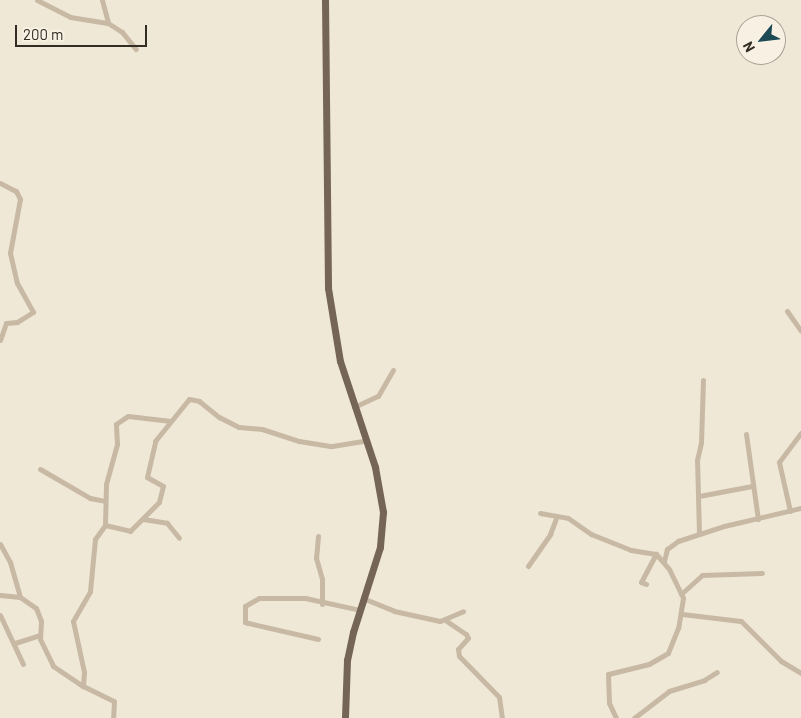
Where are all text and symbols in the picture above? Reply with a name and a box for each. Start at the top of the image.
scale bar [18,15,150,47]
north arrow [736,15,786,65]
text: 200 m [23,25,63,43]
text: N [739,39,758,55]

